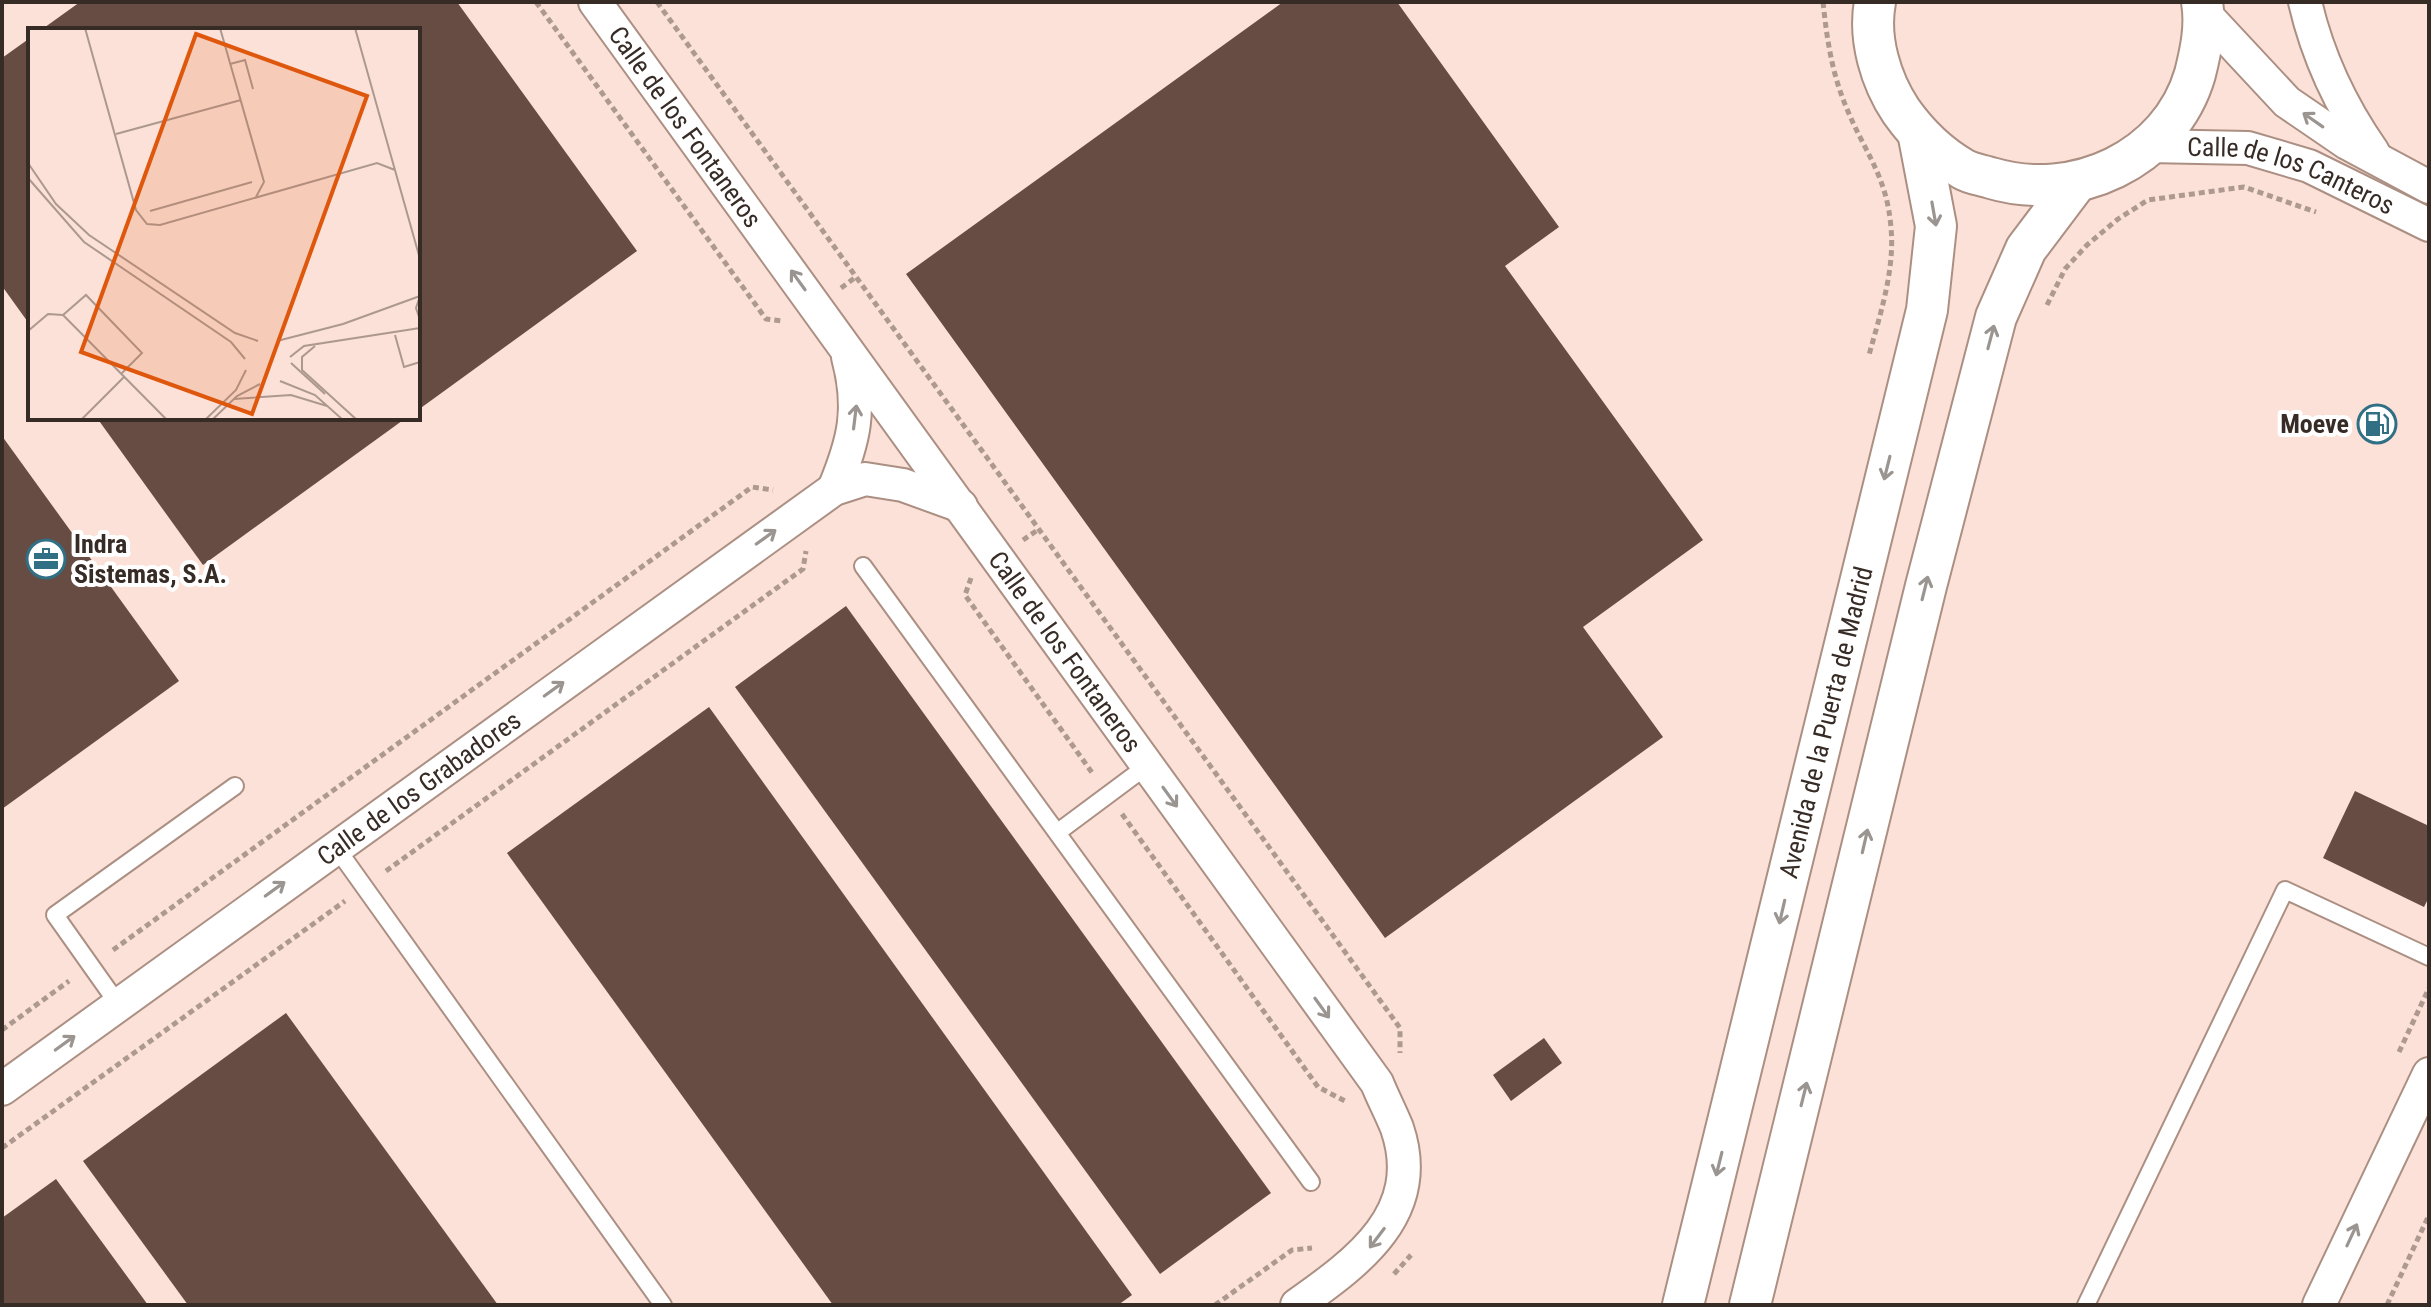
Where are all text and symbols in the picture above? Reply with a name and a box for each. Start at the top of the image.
street label: Calle de los Fontaneros [603,20,768,233]
inset map [28,28,420,420]
one-way arrow [2303,112,2325,128]
street label: Calle de los Canteros [2187,132,2399,221]
one-way arrow [1927,200,1942,226]
one-way arrow [789,269,806,291]
one-way arrow [1985,324,2000,350]
fuel station icon: Moeve [2356,403,2398,445]
one-way arrow [848,404,863,431]
place label: Moeve [2280,409,2349,439]
one-way arrow [1879,454,1894,480]
place label: Indra Sistemas, S.A. [74,529,227,589]
one-way arrow [754,529,776,545]
office icon: Indra Sistemas, S.A. [25,538,67,580]
street label: Calle de los Fontaneros [982,546,1148,758]
street label: Avenida de la Puerta de Madrid [1773,563,1879,881]
one-way arrow [1919,576,1934,602]
one-way arrow [543,680,565,697]
street label: Calle de los Grabadores [311,705,526,872]
one-way arrow [1162,785,1178,807]
one-way arrow [1858,829,1873,854]
one-way arrow [264,881,285,898]
one-way arrow [1774,898,1789,924]
one-way arrow [1313,997,1330,1018]
one-way arrow [54,1034,75,1051]
one-way arrow [1797,1081,1812,1107]
one-way arrow [1711,1150,1726,1176]
one-way arrow [2345,1223,2361,1247]
one-way arrow [1369,1227,1386,1248]

